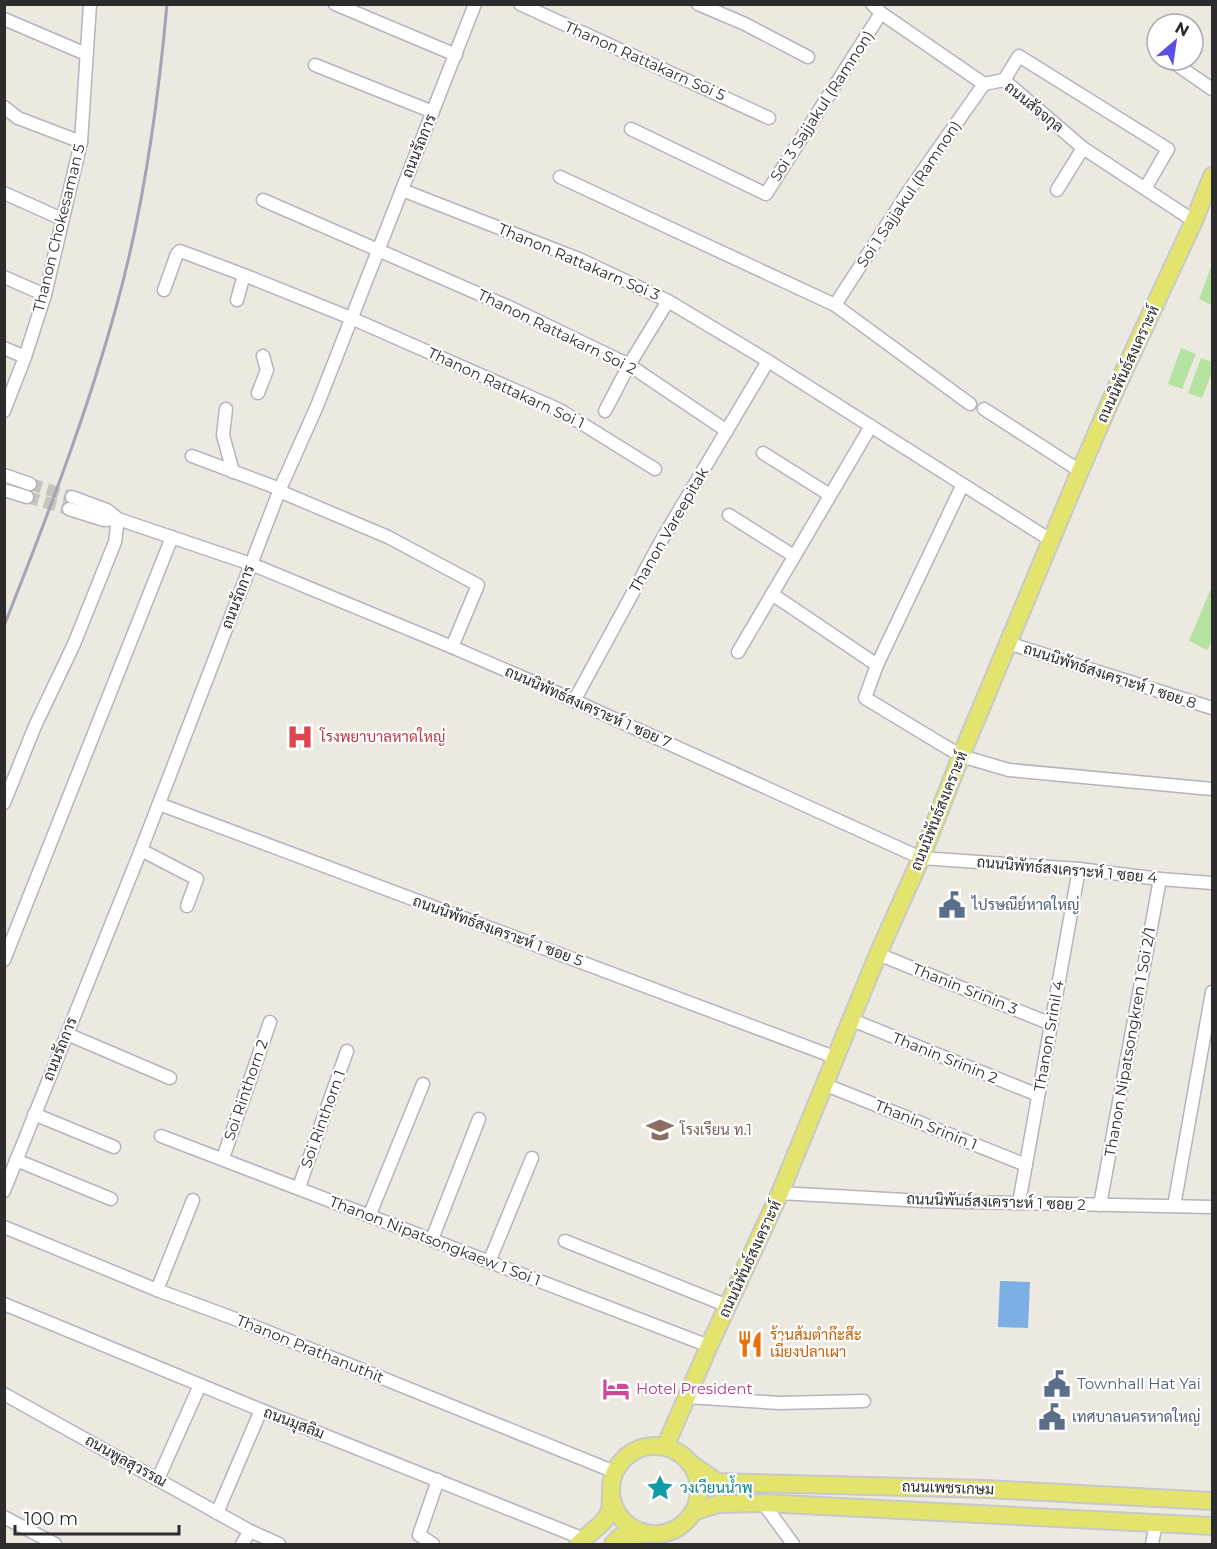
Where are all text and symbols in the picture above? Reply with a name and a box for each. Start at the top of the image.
north arrow [1145,12,1205,72]
street label: Thanon Rattakarn Soi 5 [562,16,729,105]
text: N [1172,18,1192,41]
street label: Soi 3 Sajjakul (Ramnon) [766,27,878,185]
street label: ถนนสัจจกุล [1000,77,1068,138]
street label: ถนนรัถการ [397,111,440,180]
street label: Soi 1 Sajjakul (Ramnon) [852,117,965,271]
street label: Thanon Chokesaman 5 [28,142,89,314]
street label: Thanon Rattakarn Soi 3 [495,219,663,304]
street label: Thanon Rattakarn Soi 2 [475,285,640,378]
street label: ถนนนิพันธ์สงเคราะห์ [1092,302,1163,425]
street label: Thanon Rattakarn Soi 1 [425,343,588,432]
street label: Thanon Vareepitak [625,464,712,596]
street label: ถนนรัถการ [217,562,258,631]
street label: ถนนนิพัทธ์สงเคราะห์ 1 ซอย 8 [1021,639,1199,713]
street label: ถนนนิพัทธ์สงเคราะห์ 1 ซอย 7 [502,661,674,752]
hospital icon: โรงพยาบาลหาดใหญ่ [285,722,315,752]
place label: โรงพยาบาลหาดใหญ่ [319,727,445,746]
street label: ถนนนิพันธ์สงเคราะห์ [906,748,971,873]
street label: ถนนนิพัทธ์สงเคราะห์ 1 ซอย 4 [976,852,1158,887]
public building icon: ไปรษณีย์หาดใหญ่ [937,890,967,920]
street label: ถนนนิพัทธ์สงเคราะห์ 1 ซอย 5 [410,891,586,970]
place label: ไปรษณีย์หาดใหญ่ [971,895,1080,914]
street label: Thanon Nipatsongkren 1 Soi 2/1 [1100,926,1159,1158]
street label: Thanin Srinin 3 [910,959,1021,1018]
street label: Thanon Srinil 4 [1029,979,1068,1093]
street label: ถนนรัถการ [38,1014,81,1083]
street label: Thanin Srinin 2 [890,1028,1001,1087]
street label: Soi Rinthorn 2 [219,1037,272,1143]
street label: Soi Rinthorn 1 [296,1067,349,1170]
street label: Thanin Srinin 1 [872,1095,980,1154]
school or university icon: โรงเรียน ท.1 [645,1115,675,1145]
place label: โรงเรียน ท.1 [679,1120,752,1139]
street label: ถนนนิพันธ์สงเคราะห์ 1 ซอย 2 [906,1189,1086,1214]
street label: Thanon Nipatsongkaew 1 Soi 1 [327,1191,543,1290]
street label: ถนนนิพันธ์สงเคราะห์ [714,1197,785,1320]
street label: Thanon Prathanuthit [234,1310,387,1387]
place label: ร้านส้มตำก๊ะส๊ะ เมี่ยงปลาเผา [770,1325,862,1361]
restaurant icon: ร้านส้มตำก๊ะส๊ะ เมี่ยงปลาเผา [735,1329,765,1359]
public building icon: Townhall Hat Yai [1042,1369,1072,1399]
hotel icon: Hotel President [601,1374,631,1404]
place label: Townhall Hat Yai [1077,1374,1201,1393]
place label: Hotel President [636,1379,753,1398]
street label: ถนนมุสลิม [260,1402,327,1445]
public building icon: เทศบาลนครหาดใหญ่ [1037,1402,1067,1432]
place label: เทศบาลนครหาดใหญ่ [1072,1407,1200,1426]
street label: ถนนพูลสุวรรณ [81,1430,171,1493]
place icon: วงเวียนน้ำพุ [645,1473,675,1503]
place label: วงเวียนน้ำพุ [680,1475,753,1499]
street label: ถนนเพชรเกษม [902,1476,994,1499]
scale bar [15,1498,178,1536]
text: 100 m [24,1508,78,1530]

